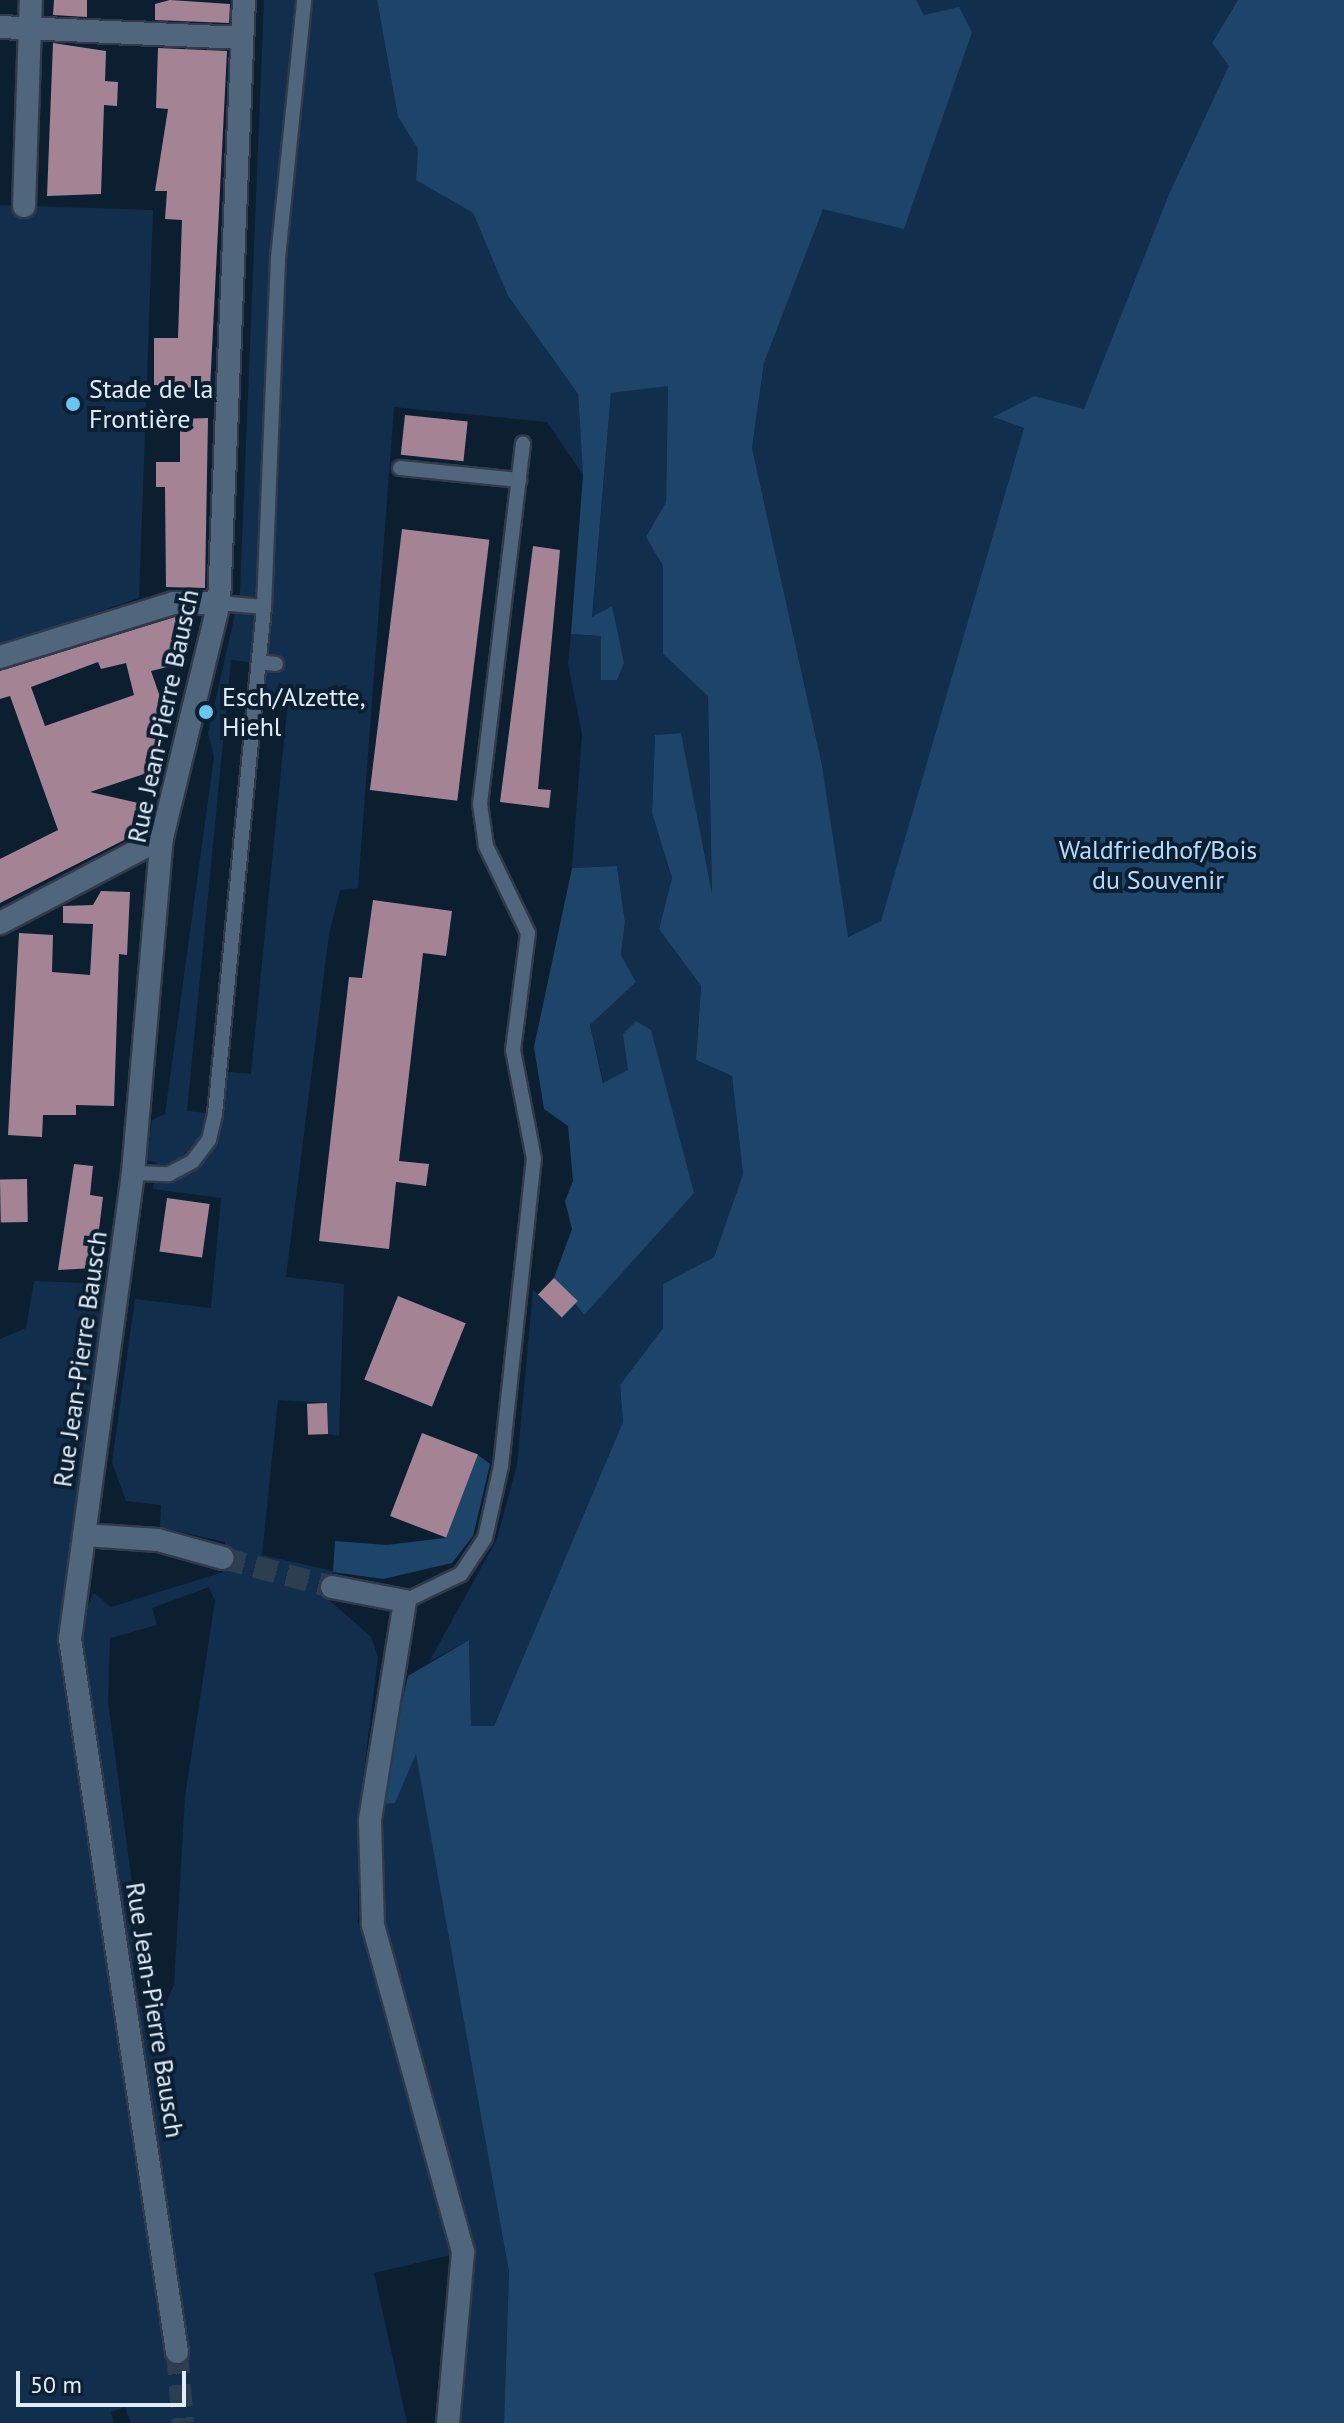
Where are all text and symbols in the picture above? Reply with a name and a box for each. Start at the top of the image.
place label: Stade de la Frontière [89,373,213,434]
marker: Stade de la Frontière [64,395,82,413]
street label: Rue Jean-Pierre Bausch [121,587,205,845]
place label: Esch/Alzette, Hiehl [222,681,366,742]
marker: Esch/Alzette, Hiehl [197,703,215,721]
park label: Waldfriedhof/Bois du Souvenir [1059,834,1257,896]
street label: Rue Jean-Pierre Bausch [47,1229,113,1489]
street label: Rue Jean-Pierre Bausch [119,1880,191,2140]
scale bar [20,2355,190,2405]
text: 50 m [30,2369,82,2400]

